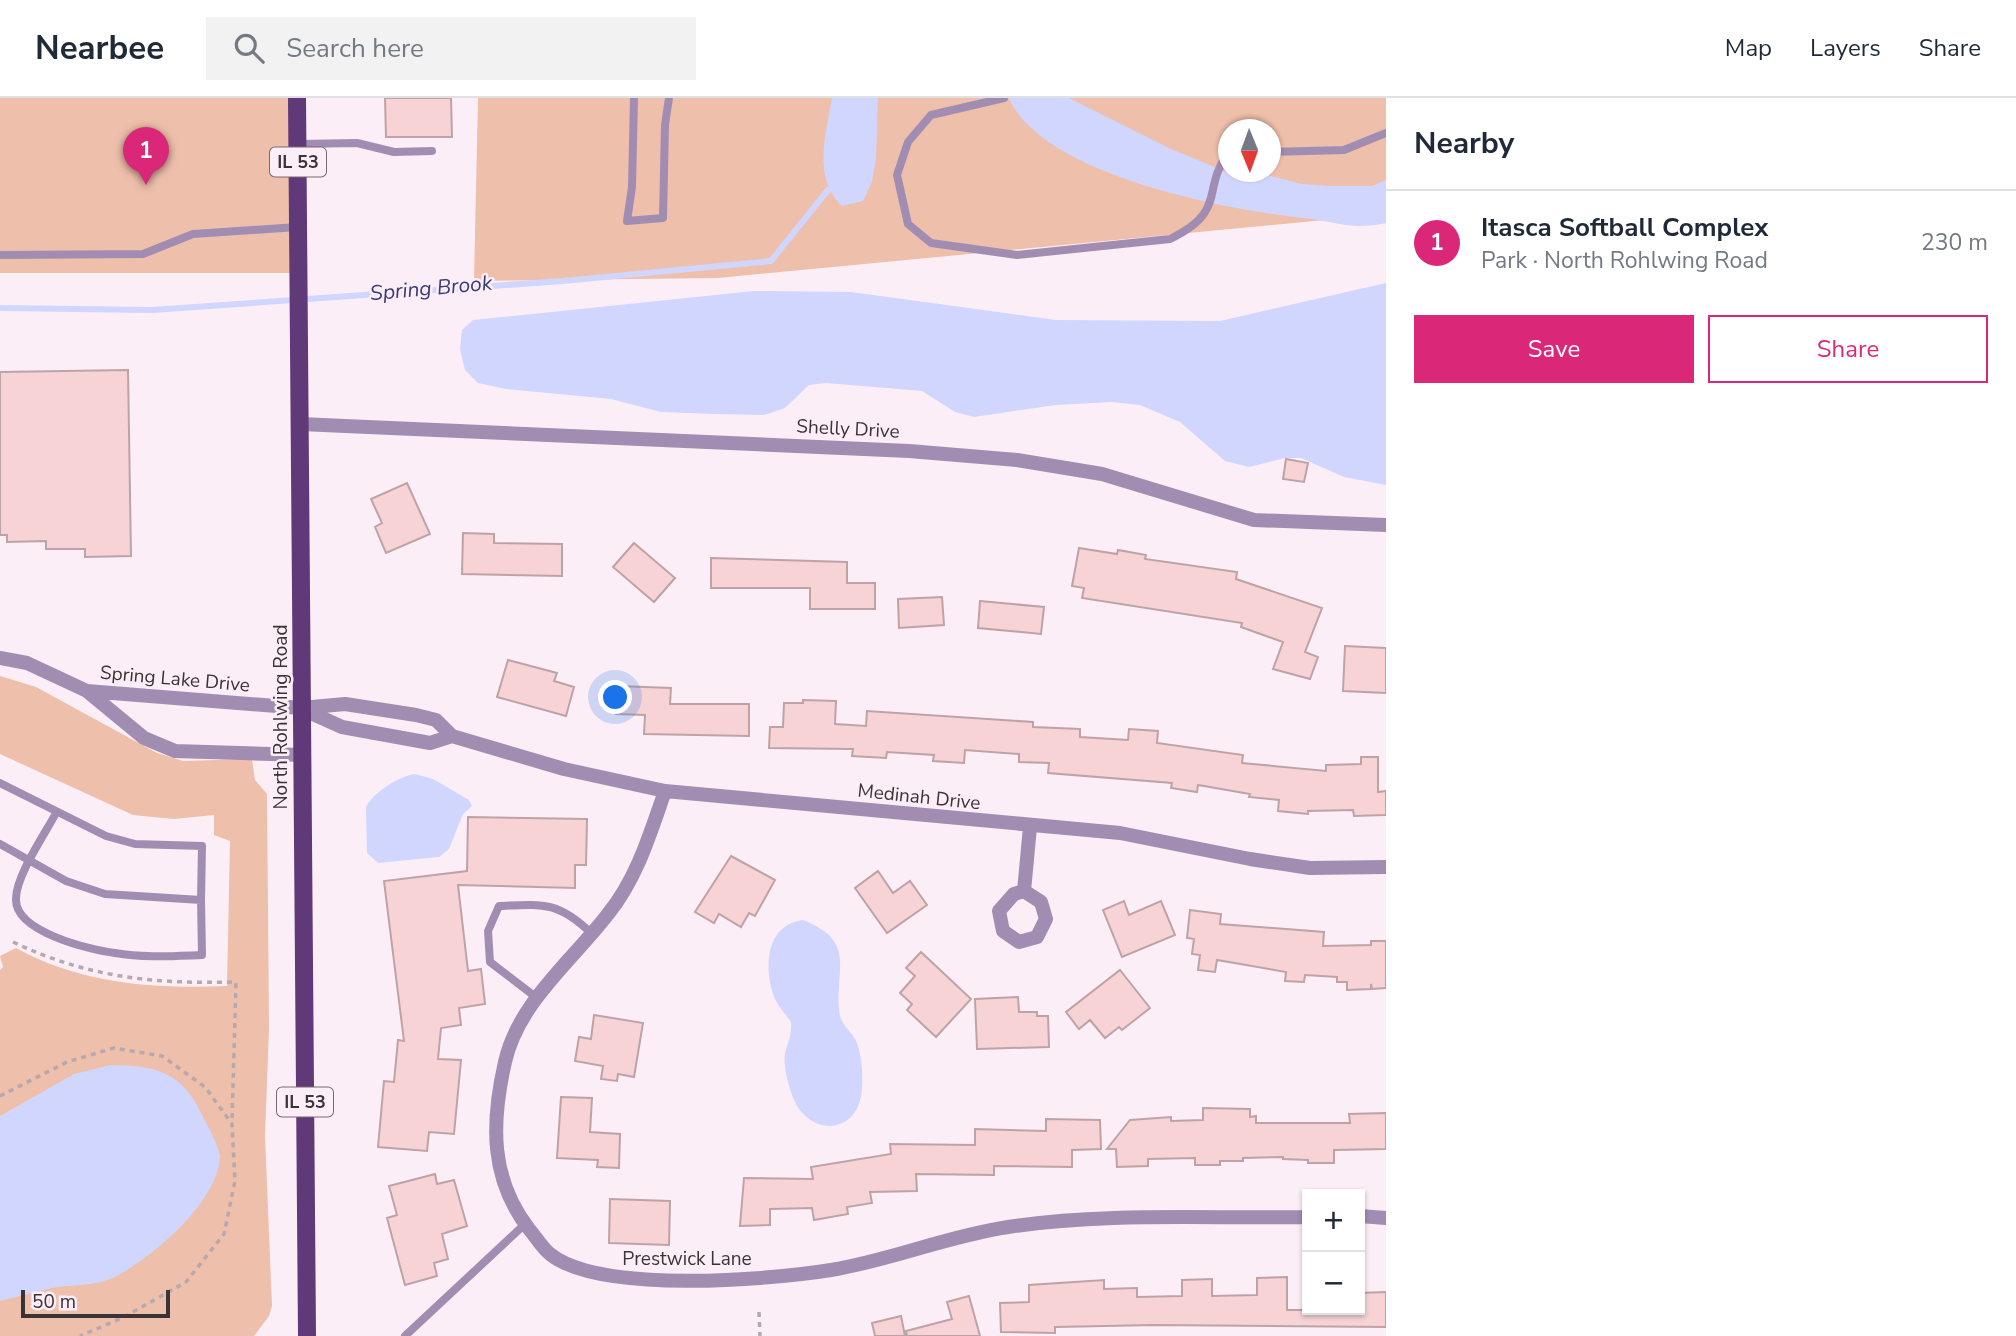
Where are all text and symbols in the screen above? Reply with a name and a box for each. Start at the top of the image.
search box [206,17,696,80]
text: Nearbee [35,26,164,71]
icon: search [230,29,268,67]
text: Search here [286,31,424,66]
text: Map [1725,32,1772,64]
text: Layers [1810,32,1881,64]
text: Share [1919,32,1981,64]
north arrow [1218,119,1281,182]
text: Nearby [1414,123,1514,164]
pin: 1 [123,127,169,185]
road number: IL 53 [270,148,326,176]
text: Itasca Softball Complex [1481,210,1769,245]
text: 1 [1430,227,1444,258]
text: 230 m [1921,227,1988,258]
text: Park · North Rohlwing Road [1481,245,1768,276]
water label: Spring Brook [369,269,494,307]
button: Save [1414,315,1694,383]
button: Share [1708,315,1988,383]
street label: Shelly Drive [796,413,900,445]
street label: North Rohlwing Road [268,625,294,809]
street label: Spring Lake Drive [99,659,251,699]
your location [598,680,632,714]
street label: Medinah Drive [856,778,982,816]
road number: IL 53 [277,1087,333,1116]
map controls [1302,1189,1365,1315]
button: + [1302,1189,1365,1252]
street label: Prestwick Lane [622,1246,752,1272]
button: − [1302,1252,1365,1315]
scale bar [21,1287,170,1319]
text: 50 m [32,1289,76,1315]

